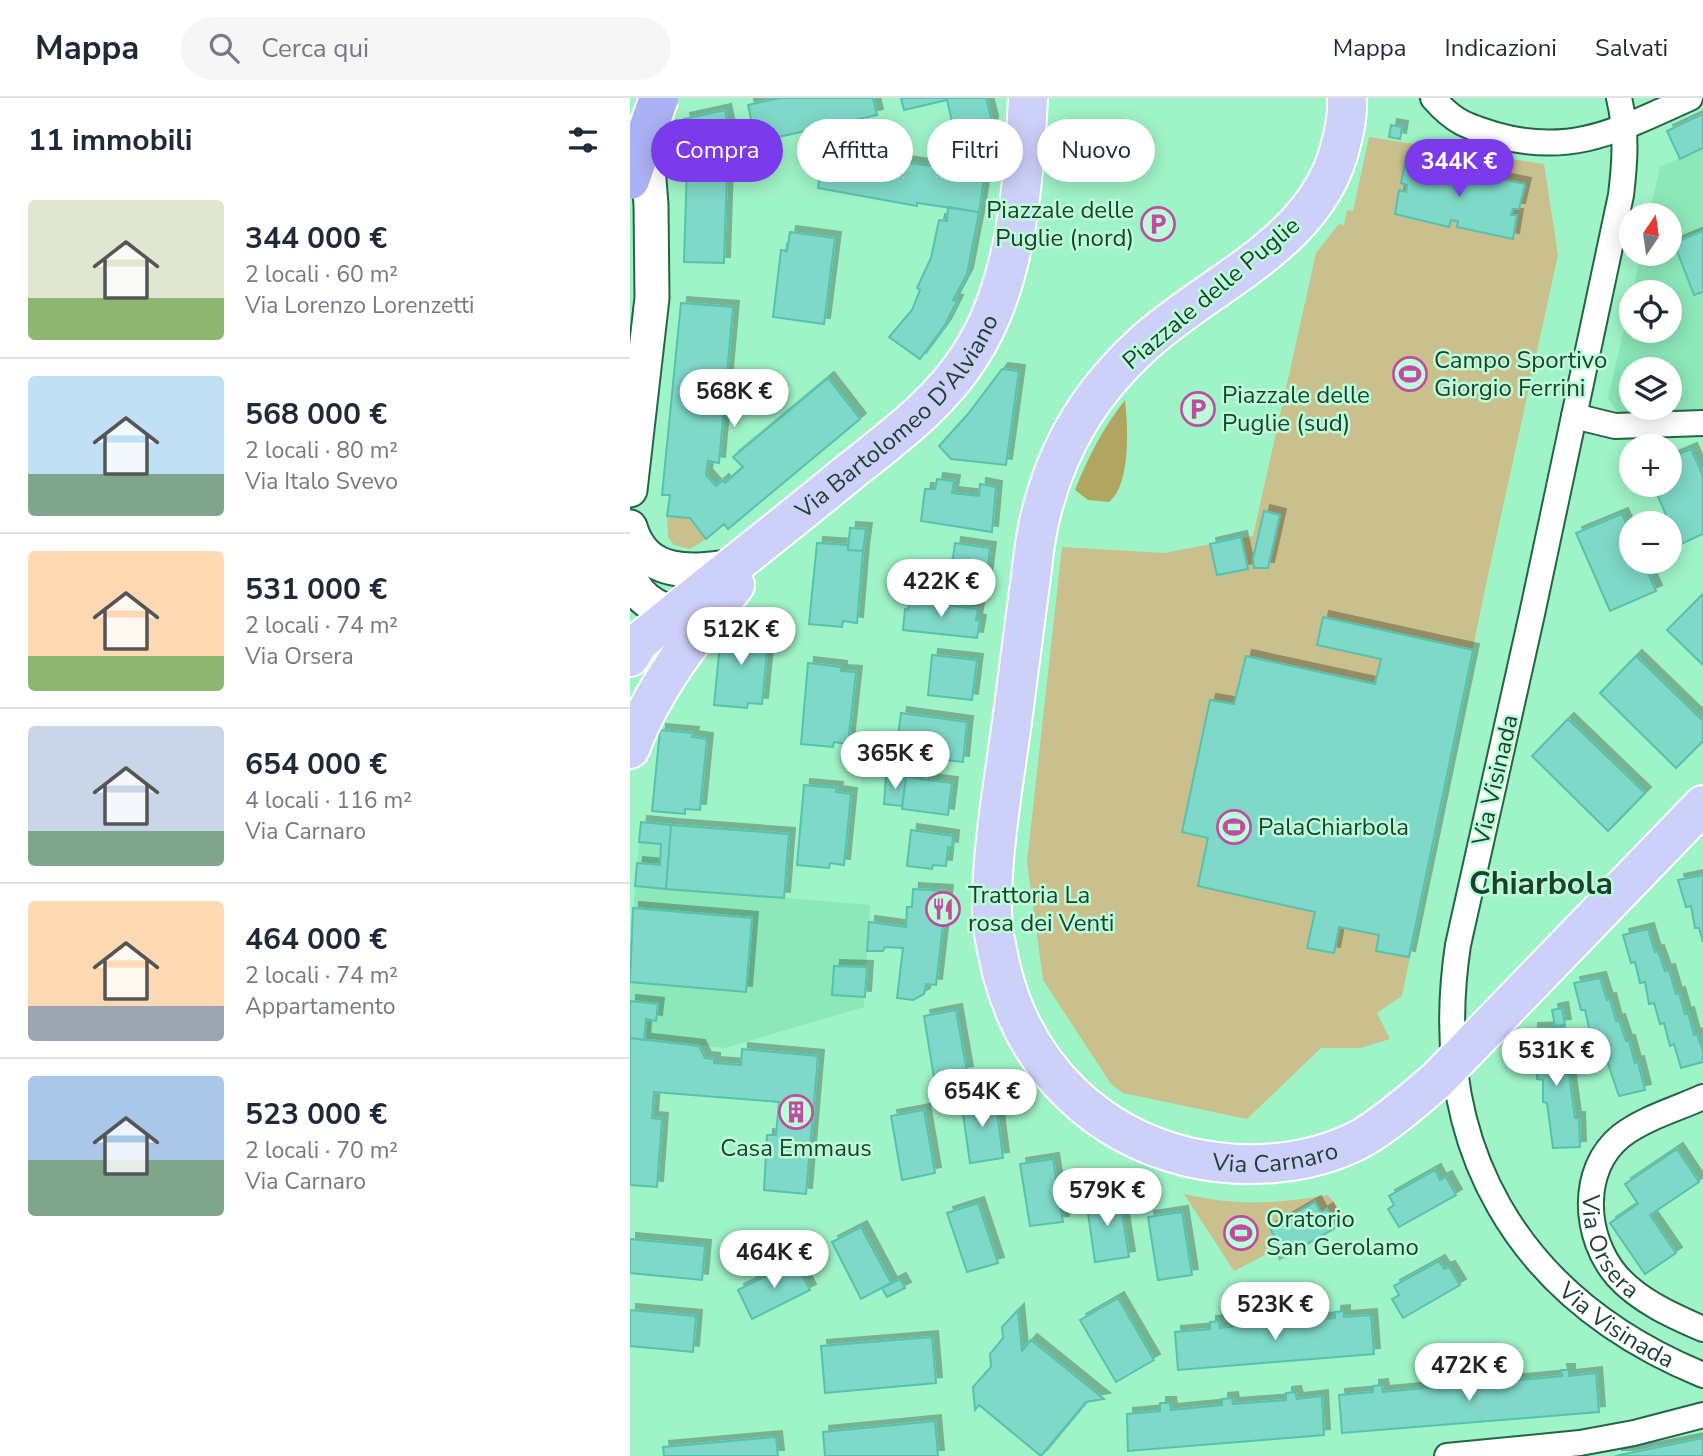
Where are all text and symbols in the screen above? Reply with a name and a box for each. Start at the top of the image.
search box [181,17,671,80]
text: Mappa [35,26,139,71]
icon: search [205,29,243,67]
text: Cerca qui [261,31,369,66]
text: Mappa [1333,32,1407,64]
text: Indicazioni [1445,32,1557,64]
text: Salvati [1595,32,1668,64]
chip: Compra [651,119,783,182]
chip: Affitta [797,119,913,182]
chip: Filtri [927,119,1023,182]
chip: Nuovo [1037,119,1155,182]
text: 11 immobili [28,120,193,161]
icon: filters [564,121,602,159]
pin: 344K € [1402,140,1516,199]
text: 344K € [1421,146,1497,177]
place label: Piazzale delle Puglie (nord) [986,194,1134,254]
north arrow [1619,203,1682,266]
map controls [1619,203,1682,574]
parking icon: Piazzale delle Puglie (nord) [1139,205,1177,243]
street label: Piazzale delle Puglie [1116,209,1306,377]
text: 344 000 € [245,218,387,259]
icon: home [84,228,168,312]
text: 2 locali · 60 m² [245,259,398,290]
button: locate [1619,280,1682,343]
text: Via Lorenzo Lorenzetti [245,290,474,321]
street label: Via Bartolomeo D'Alviano [788,309,1006,527]
place label: Campo Sportivo Giorgio Ferrini [1434,344,1607,404]
sports icon: Campo Sportivo Giorgio Ferrini [1391,355,1429,393]
button: layers [1619,357,1682,420]
pin: 568K € [677,370,791,429]
text: 568K € [696,376,772,407]
place label: Piazzale delle Puglie (sud) [1222,379,1370,439]
parking icon: Piazzale delle Puglie (sud) [1179,390,1217,428]
text: 568 000 € [245,394,387,435]
icon: home [84,404,168,488]
button: + [1619,434,1682,497]
text: 2 locali · 80 m² [245,435,398,466]
text: Via Italo Svevo [245,466,398,497]
button: − [1619,511,1682,574]
pin: 422K € [884,560,998,619]
text: 422K € [903,566,979,597]
text: 531 000 € [245,569,387,610]
icon: home [84,579,168,663]
pin: 512K € [684,608,798,667]
text: 2 locali · 74 m² [245,610,398,641]
text: 512K € [703,614,779,645]
text: Via Orsera [245,641,354,672]
street label: Via Visinada [1464,711,1526,850]
pin: 365K € [838,732,952,791]
text: 365K € [857,738,933,769]
text: 654 000 € [245,744,387,785]
icon: home [84,754,168,838]
text: 4 locali · 116 m² [245,785,412,816]
sports icon: PalaChiarbola [1215,808,1253,846]
place label: PalaChiarbola [1258,811,1409,843]
text: Via Carnaro [245,816,366,847]
district label: Chiarbola [1469,862,1613,905]
place label: Trattoria La rosa dei Venti [968,879,1114,939]
restaurant icon: Trattoria La rosa dei Venti [924,890,962,928]
text: 464 000 € [245,919,387,960]
icon: home [84,929,168,1013]
text: 2 locali · 74 m² [245,960,398,991]
text: Appartamento [245,991,396,1022]
pin: 531K € [1499,1028,1613,1088]
text: 531K € [1518,1035,1594,1066]
pin: 654K € [925,1070,1039,1129]
text: 654K € [944,1076,1020,1107]
building icon: Casa Emmaus [777,1093,815,1131]
text: 523 000 € [245,1094,387,1135]
icon: home [84,1104,168,1188]
place label: Casa Emmaus [720,1132,872,1164]
street label: Via Carnaro [1210,1134,1342,1180]
text: 2 locali · 70 m² [245,1135,398,1166]
text: Via Carnaro [245,1166,366,1197]
pin: 579K € [1050,1168,1164,1228]
text: 579K € [1069,1175,1145,1206]
street label: Via Orsera [1575,1193,1646,1306]
place label: Oratorio San Gerolamo [1266,1203,1419,1263]
sports icon: Oratorio San Gerolamo [1222,1214,1260,1252]
pin: 464K € [717,1230,831,1290]
text: 464K € [736,1237,812,1268]
street label: Via Visinada [1551,1274,1680,1376]
pin: 523K € [1218,1282,1332,1342]
text: 523K € [1237,1289,1313,1320]
pin: 472K € [1412,1344,1526,1403]
text: 472K € [1431,1350,1507,1381]

